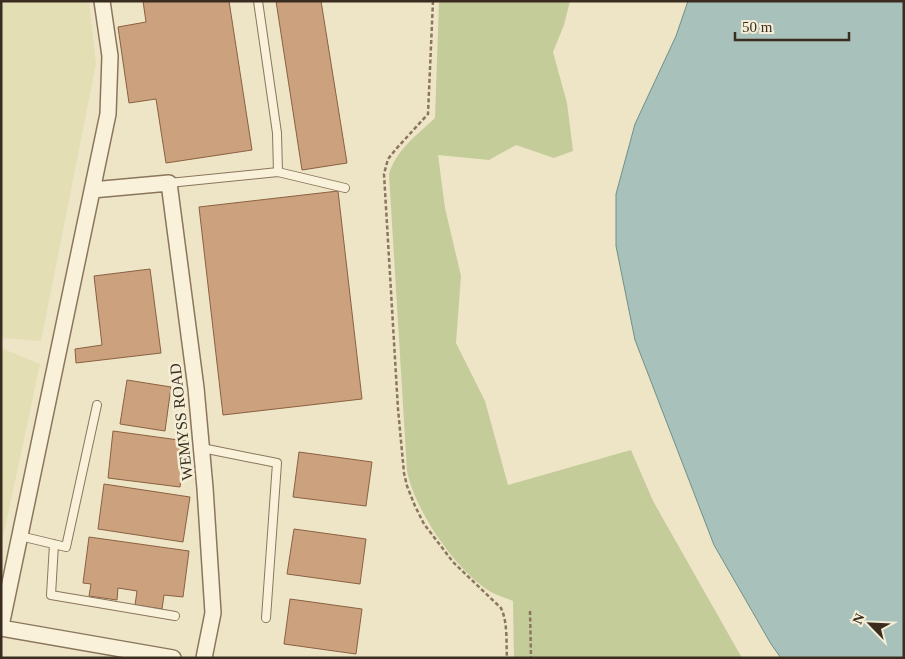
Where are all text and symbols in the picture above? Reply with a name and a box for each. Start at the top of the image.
scale bar [735,10,849,42]
text: 50 m [742,19,773,35]
street label: WEMYSS ROAD [166,363,196,481]
north arrow [845,599,895,649]
text: N [850,611,867,627]

